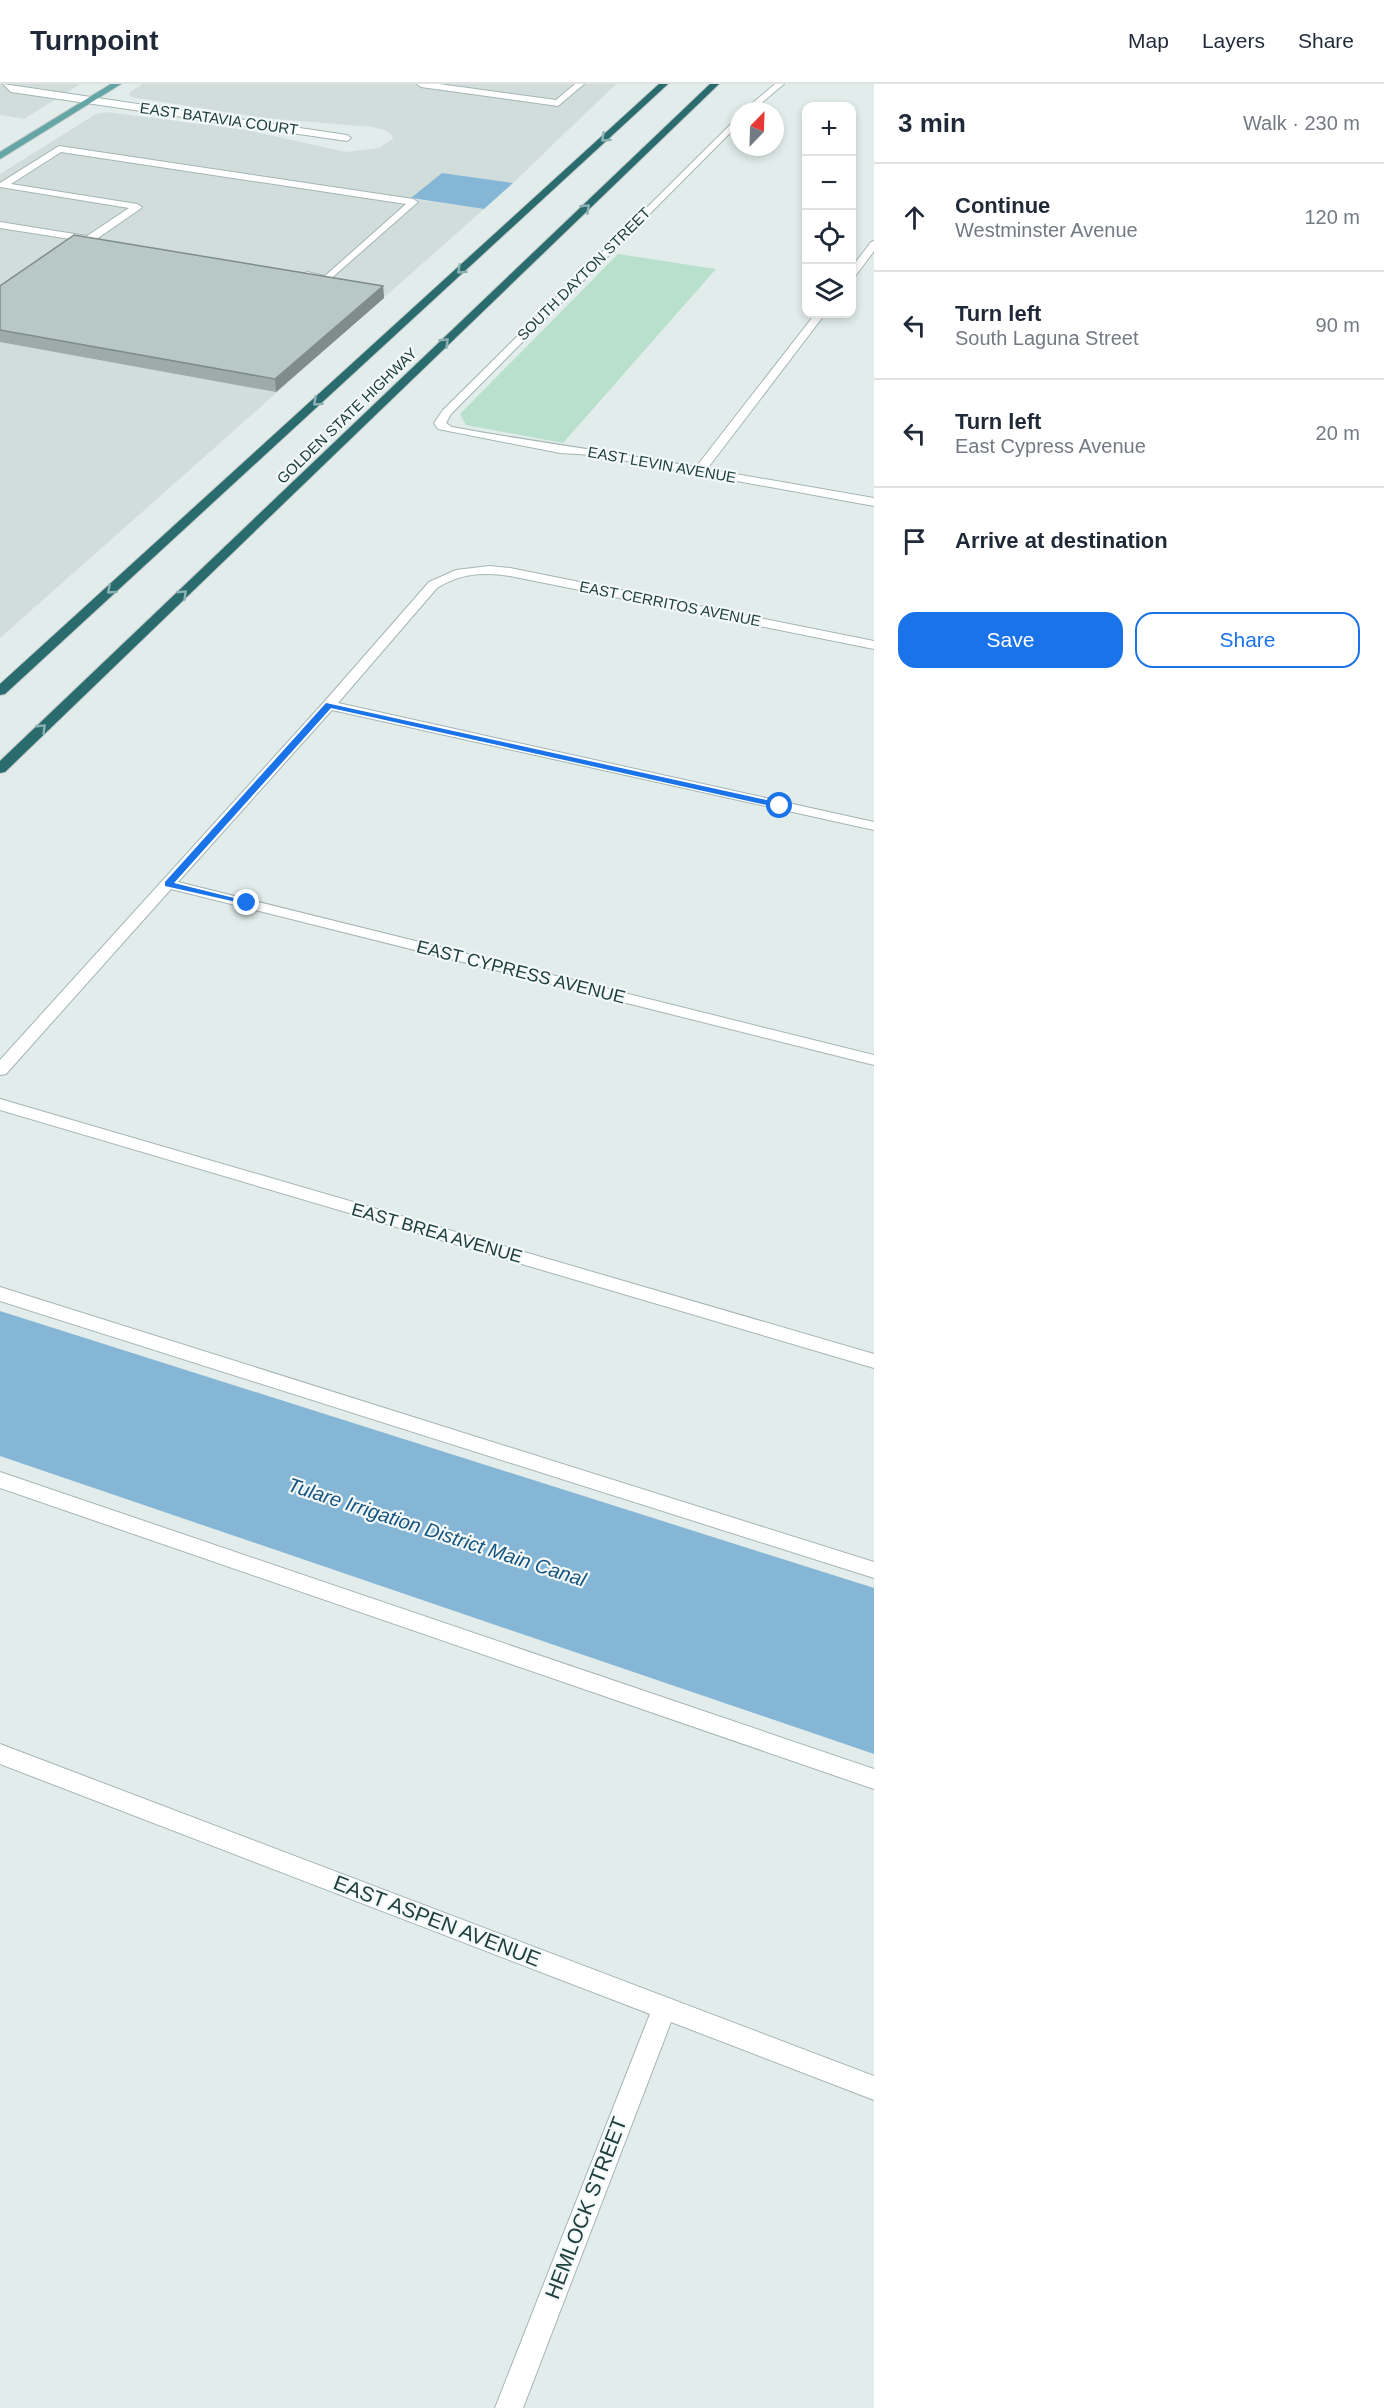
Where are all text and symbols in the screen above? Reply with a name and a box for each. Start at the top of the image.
text: Turnpoint [30,25,159,56]
text: Map [1128,29,1169,52]
text: Layers [1202,29,1265,52]
text: Share [1298,29,1354,52]
street label: EAST BATAVIA COURT [139,99,299,138]
north arrow [730,102,784,156]
map controls [802,102,856,318]
button: + [802,102,856,156]
text: 3 min [898,108,966,138]
text: Walk · 230 m [1243,112,1360,134]
one-way arrow [601,131,612,142]
button: − [802,156,856,210]
text: Continue [955,193,1050,218]
icon: ahead [898,201,931,234]
street label: SOUTH DAYTON STREET [514,204,654,344]
one-way arrow [579,204,590,215]
text: 120 m [1304,206,1360,228]
button: locate [802,210,856,264]
text: Westminster Avenue [955,219,1138,241]
one-way arrow [457,263,468,274]
button: layers [802,264,856,318]
text: Turn left [955,301,1041,326]
icon: left [898,309,931,342]
text: 90 m [1316,314,1360,336]
text: South Laguna Street [955,327,1138,349]
one-way arrow [438,339,449,350]
street label: GOLDEN STATE HIGHWAY [273,344,420,487]
one-way arrow [313,394,324,405]
text: Turn left [955,409,1041,434]
icon: left [898,417,931,450]
text: 20 m [1316,422,1360,444]
text: East Cypress Avenue [955,435,1146,457]
street label: EAST LEVIN AVENUE [587,443,738,486]
icon: arrive [898,525,931,558]
text: Arrive at destination [955,528,1168,553]
street label: EAST CERRITOS AVENUE [578,578,762,629]
one-way arrow [107,583,118,594]
one-way arrow [176,590,187,601]
button: Save [898,612,1123,668]
button: Share [1135,612,1360,668]
one-way arrow [35,725,46,736]
route start [766,792,792,818]
route end [233,889,259,915]
street label: EAST CYPRESS AVENUE [415,936,627,1008]
street label: EAST BREA AVENUE [349,1199,525,1267]
water label: Tulare Irrigation District Main Canal [285,1473,589,1591]
street label: EAST ASPEN AVENUE [330,1870,544,1971]
street label: HEMLOCK STREET [540,2114,631,2302]

